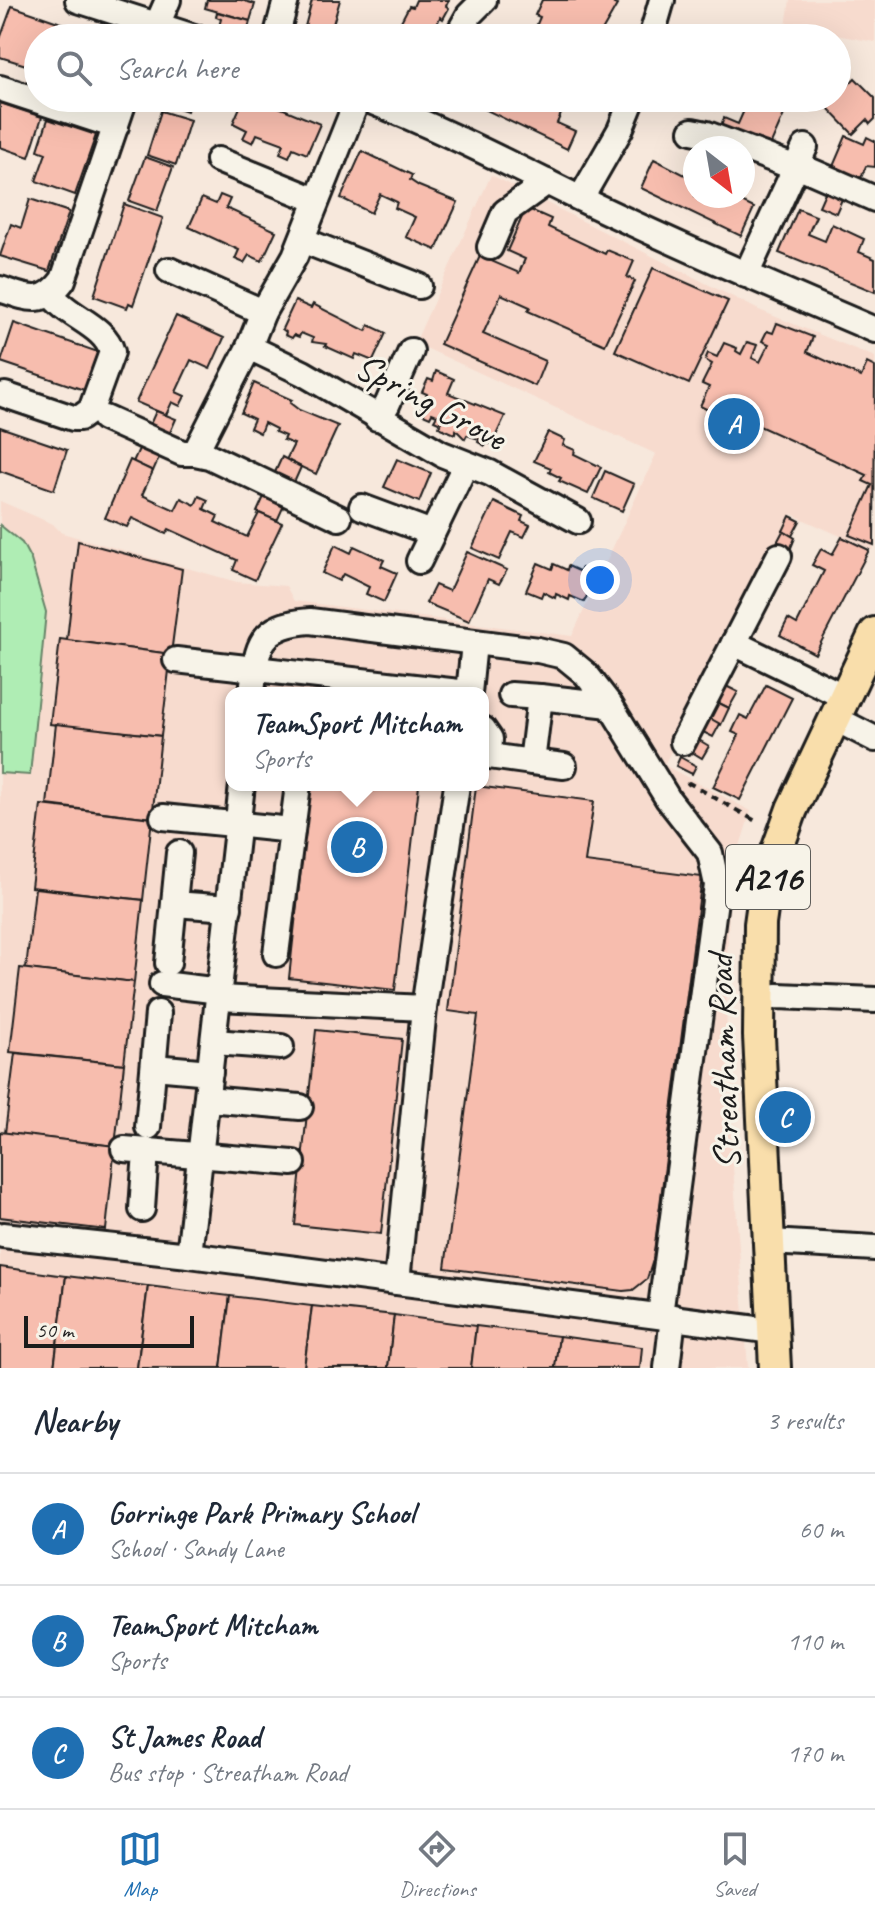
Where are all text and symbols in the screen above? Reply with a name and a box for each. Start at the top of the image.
search box [24,24,851,112]
icon: search [52,46,96,90]
text: Search here [116,49,238,87]
north arrow [683,136,755,208]
street label: Spring Grove [347,342,517,462]
pin: A [708,394,760,454]
your location [580,560,620,600]
popup [225,687,489,791]
text: TeamSport Mitcham [252,704,462,742]
text: Sports [252,742,311,775]
pin: B [331,817,383,877]
road number: A216 [726,845,810,909]
street label: Streatham Road [696,949,751,1170]
pin: C [759,1087,811,1147]
scale bar [24,1312,194,1348]
text: 50 m [36,1316,73,1344]
text: Nearby [32,1399,118,1442]
text: 3 results [767,1404,843,1437]
text: Gorringe Park Primary School [108,1494,415,1532]
text: A [51,1513,65,1546]
text: 60 m [799,1513,843,1546]
text: School · Sandy Lane [108,1532,284,1565]
text: TeamSport Mitcham [108,1606,317,1644]
text: B [51,1625,65,1658]
text: 110 m [787,1625,843,1658]
text: Sports [108,1644,166,1677]
text: St James Road [108,1718,261,1756]
text: C [52,1737,64,1770]
text: 170 m [787,1737,843,1770]
text: Bus stop · Streatham Road [108,1756,347,1789]
tab: Map [118,1827,162,1903]
tab: Directions [399,1827,476,1903]
tab: Saved [713,1827,757,1903]

